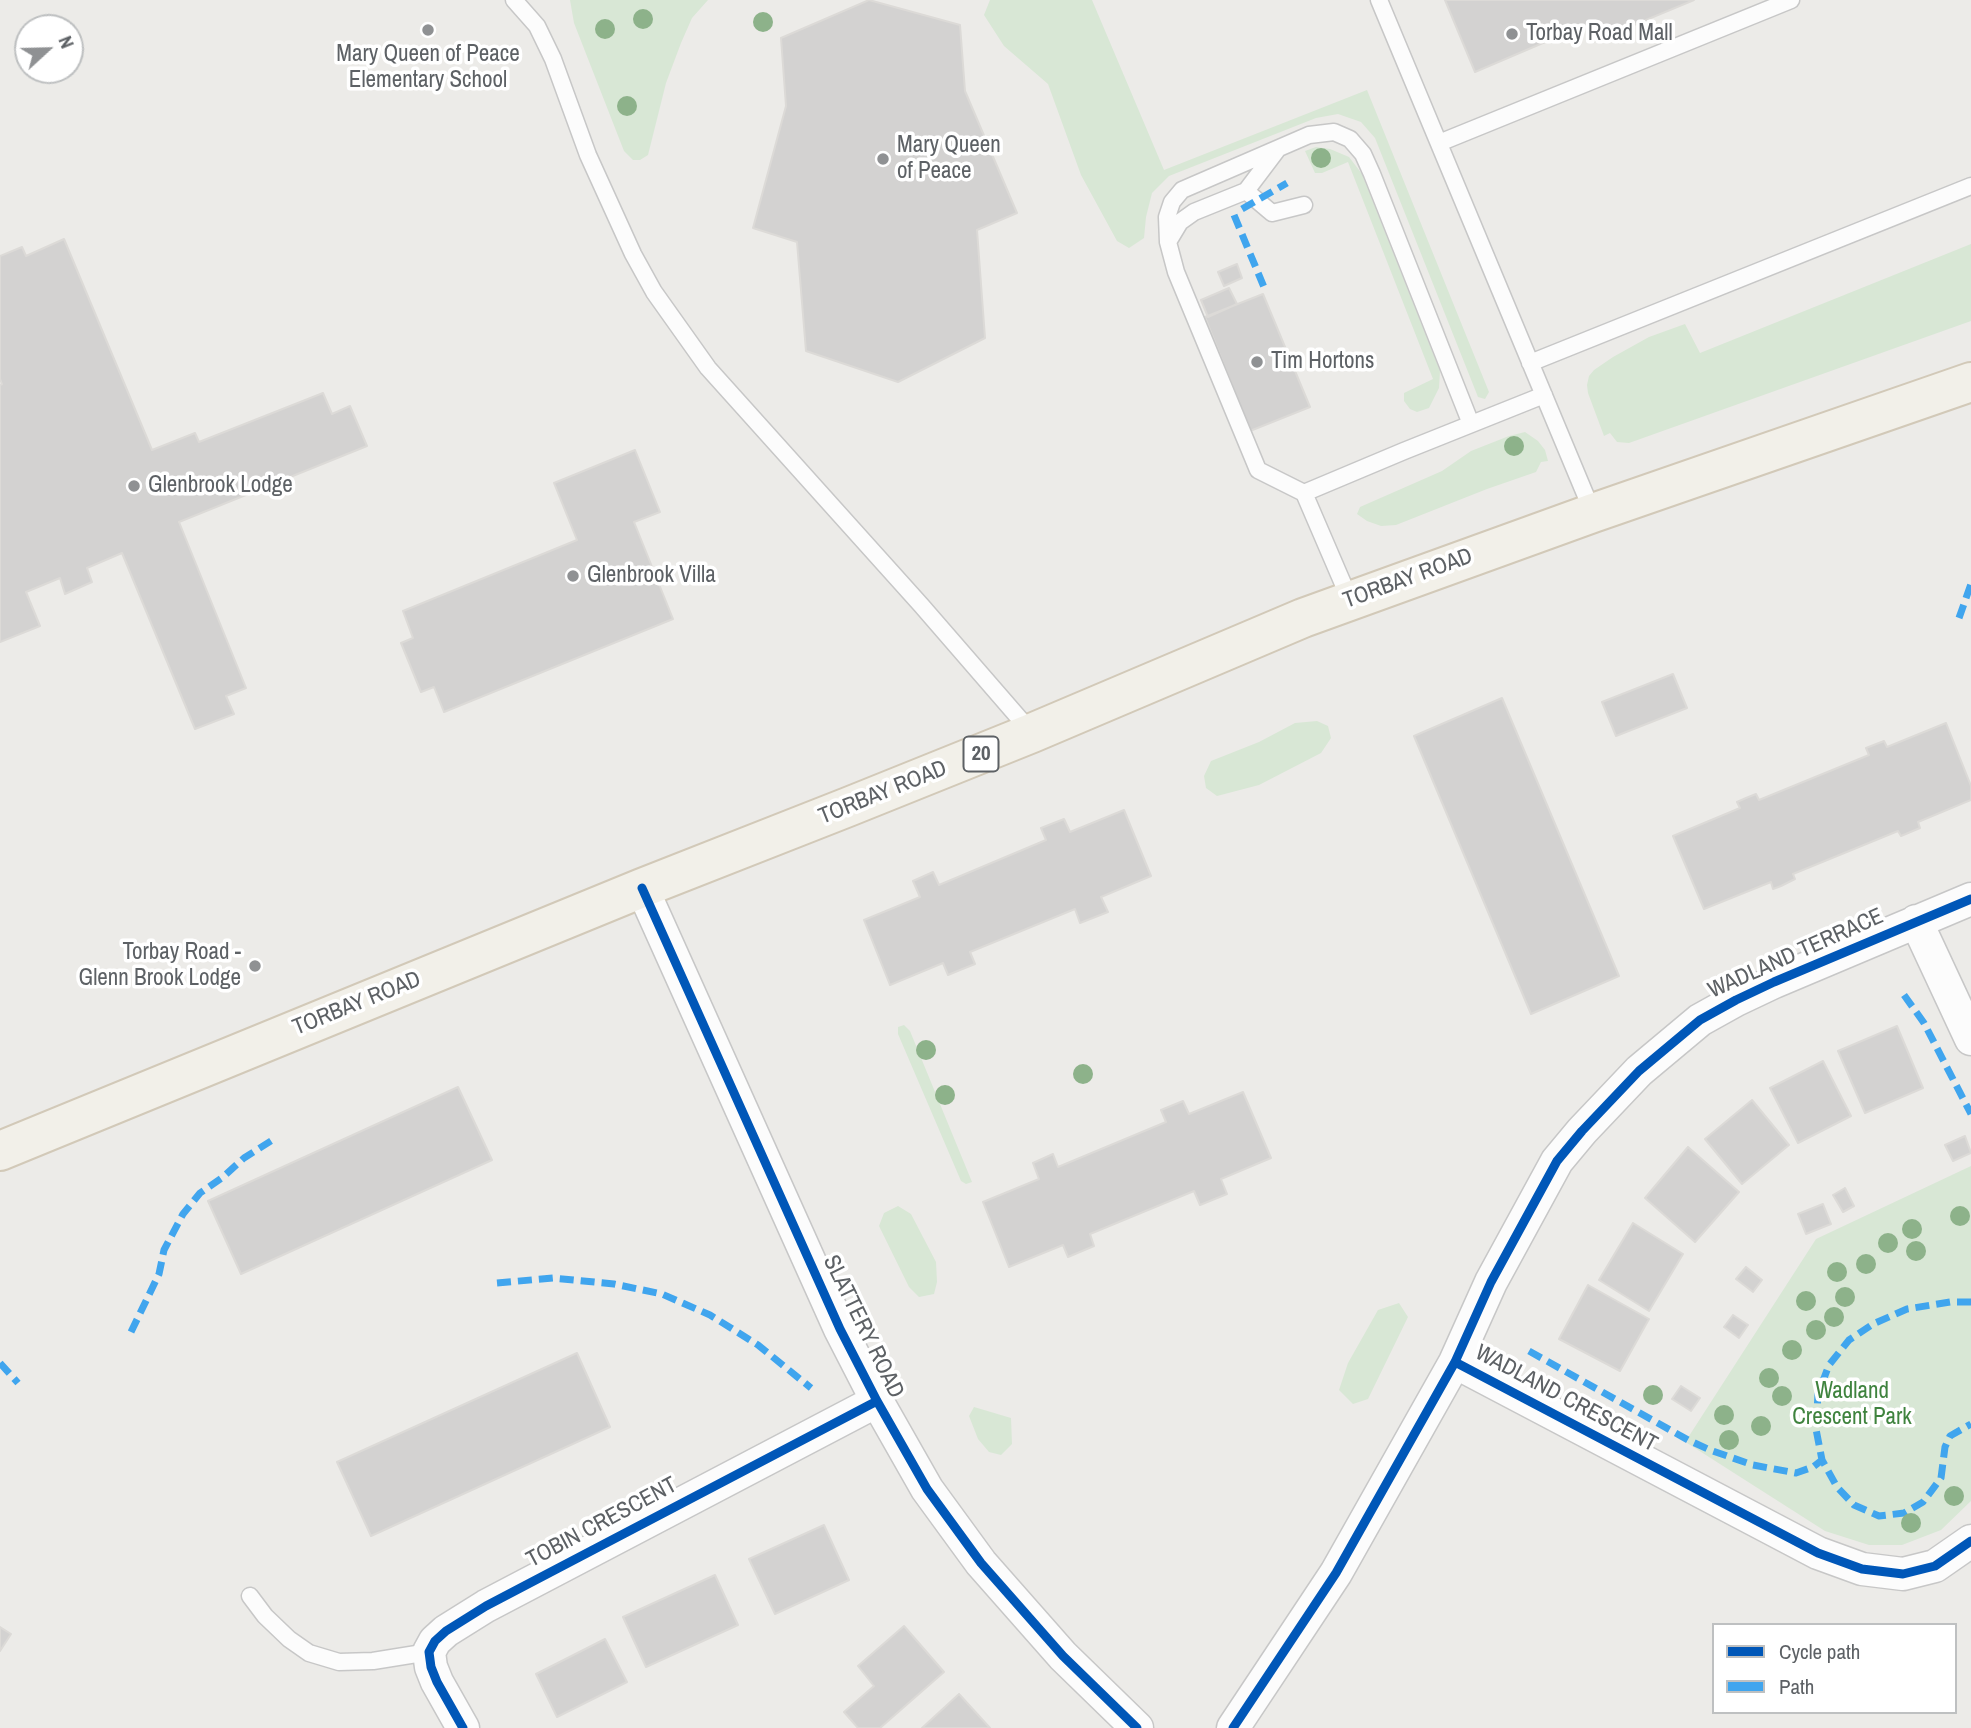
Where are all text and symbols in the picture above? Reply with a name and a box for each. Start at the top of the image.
north arrow [14,14,84,84]
place label: Torbay Road Mall [1526,20,1673,48]
marker: Mary Queen of Peace Elementary School [420,22,436,38]
marker: Torbay Road Mall [1504,26,1520,42]
text: N [52,32,81,52]
place label: Mary Queen of Peace Elementary School [336,41,520,95]
place label: Mary Queen of Peace [897,132,1001,186]
marker: Mary Queen of Peace [875,151,891,167]
place label: Tim Hortons [1271,348,1374,376]
marker: Tim Hortons [1249,354,1265,370]
place label: Glenbrook Lodge [148,472,293,500]
marker: Glenbrook Lodge [126,478,142,494]
street label: TORBAY ROAD [1340,543,1476,615]
place label: Glenbrook Villa [587,562,716,590]
marker: Glenbrook Villa [565,568,581,584]
road number: 20 [964,736,998,772]
street label: TORBAY ROAD [815,755,951,831]
street label: WADLAND TERRACE [1704,903,1888,1005]
place label: Torbay Road - Glenn Brook Lodge [78,939,241,993]
marker: Torbay Road - Glenn Brook Lodge [247,958,263,974]
street label: TORBAY ROAD [289,966,425,1042]
street label: SLATTERY ROAD [817,1251,909,1403]
street label: WADLAND CRESCENT [1470,1339,1662,1459]
park label: Wadland Crescent Park [1792,1378,1912,1432]
street label: TOBIN CRESCENT [522,1472,682,1574]
legend [1712,1623,1957,1714]
text: Cycle path [1779,1637,1860,1666]
text: Path [1779,1672,1814,1701]

